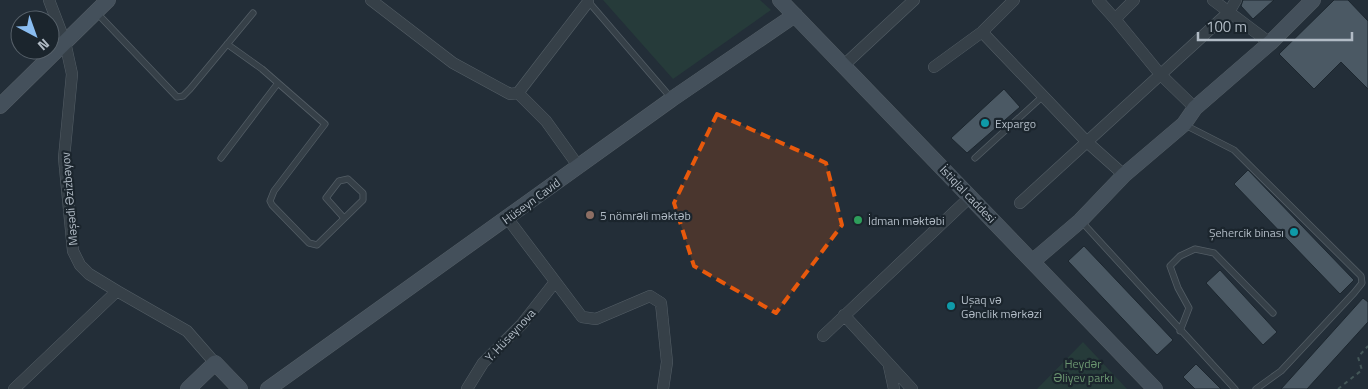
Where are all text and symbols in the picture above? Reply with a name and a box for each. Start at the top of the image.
north arrow [10,10,60,60]
scale bar [1198,10,1352,42]
text: 100 m [1206,15,1247,38]
text: N [33,34,54,56]
place label: Expargo [995,114,1036,133]
marker: Expargo [979,117,991,129]
street label: Məşədi Əzizbəyov [55,151,83,247]
street label: İstiqlal caddesi [935,161,1001,227]
street label: Hüseyn Cavid [498,173,564,229]
place label: 5 nömrəli məktəb [600,206,691,225]
marker: 5 nömrəli məktəb [584,209,596,221]
place label: İdman məktəbi [868,211,945,230]
marker: İdman məktəbi [852,214,864,226]
place label: Şehercik binası [1209,223,1284,242]
marker: Şehercik binası [1288,226,1300,238]
place label: Uşaq və Gənclik mərkəzi [961,290,1042,323]
marker: Uşaq və Gənclik mərkəzi [945,300,957,312]
street label: Y. Hüseynova [480,304,540,366]
park label: Heydər Əliyev parkı [1053,354,1113,387]

